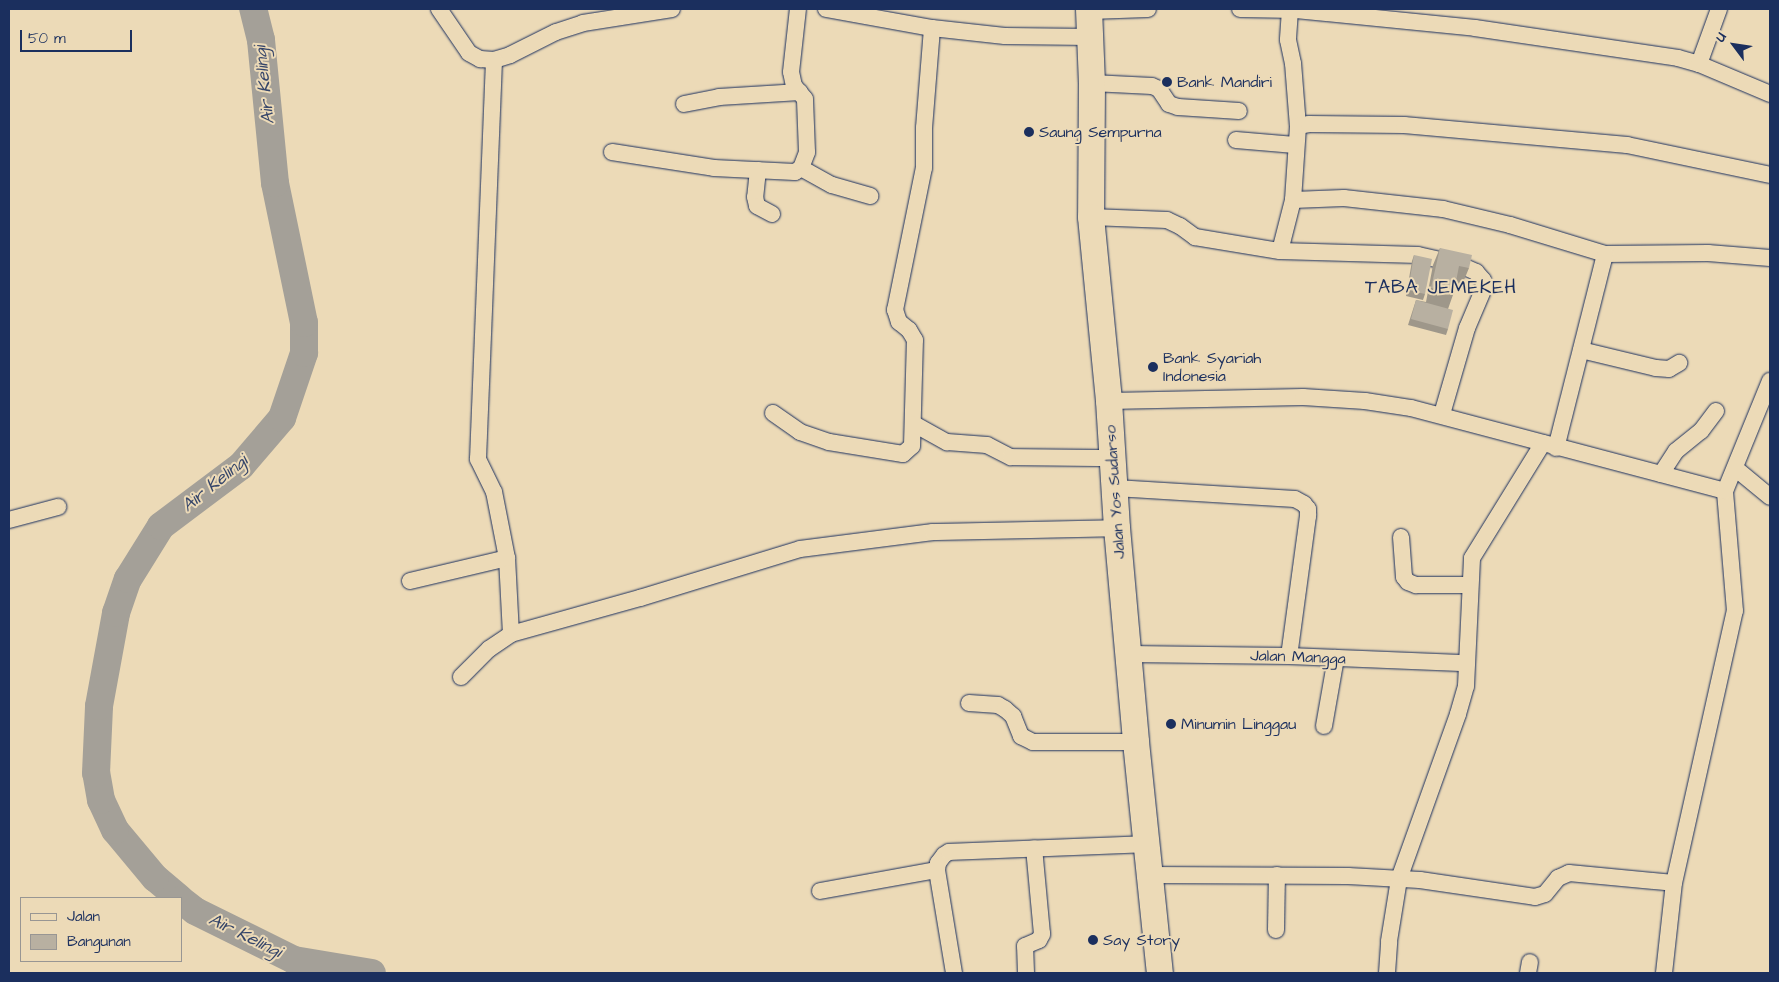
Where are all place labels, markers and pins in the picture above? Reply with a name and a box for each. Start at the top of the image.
place label: Bank Mandiri [1177,72,1272,92]
marker: Bank Mandiri [1161,76,1173,88]
place label: Saung Sempurna [1039,122,1162,142]
marker: Saung Sempurna [1023,126,1035,138]
place label: Bank Syariah Indonesia [1163,348,1261,386]
marker: Bank Syariah Indonesia [1147,361,1159,373]
place label: Minumin Linggau [1181,714,1296,734]
marker: Minumin Linggau [1165,718,1177,730]
place label: Say Story [1103,930,1180,950]
marker: Say Story [1087,934,1099,946]

